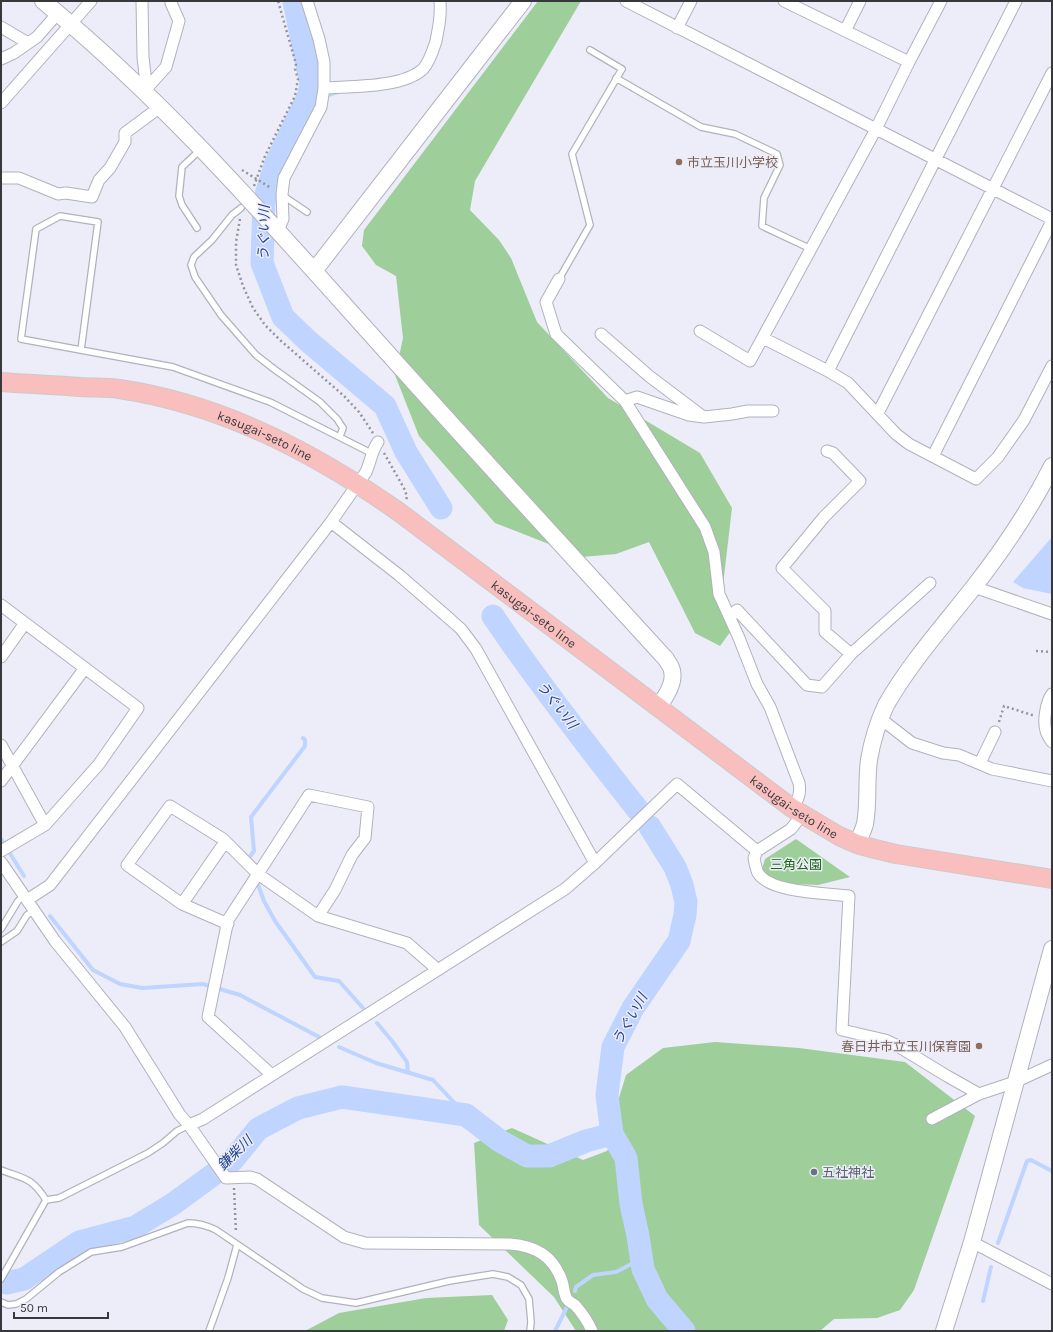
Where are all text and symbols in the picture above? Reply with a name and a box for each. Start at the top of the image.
place label: 市立玉川小学校 [687,155,778,170]
marker: 市立玉川小学校 [674,157,684,167]
water label: うぐい川 [255,203,273,261]
street label: kasugai-seto line [215,407,315,464]
street label: kasugai-seto line [489,577,580,651]
water label: うぐい川 [533,678,582,734]
street label: kasugai-seto line [747,772,841,841]
park label: 三角公園 [770,857,822,872]
water label: うぐい川 [609,989,652,1048]
place label: 春日井市立玉川保育園 [841,1039,971,1054]
marker: 春日井市立玉川保育園 [974,1041,984,1051]
water label: 鎌柴川 [214,1131,257,1174]
place label: 五社神社 [822,1165,874,1180]
marker: 五社神社 [809,1167,819,1177]
scale bar [14,1294,108,1320]
text: 50 m [20,1301,48,1315]

